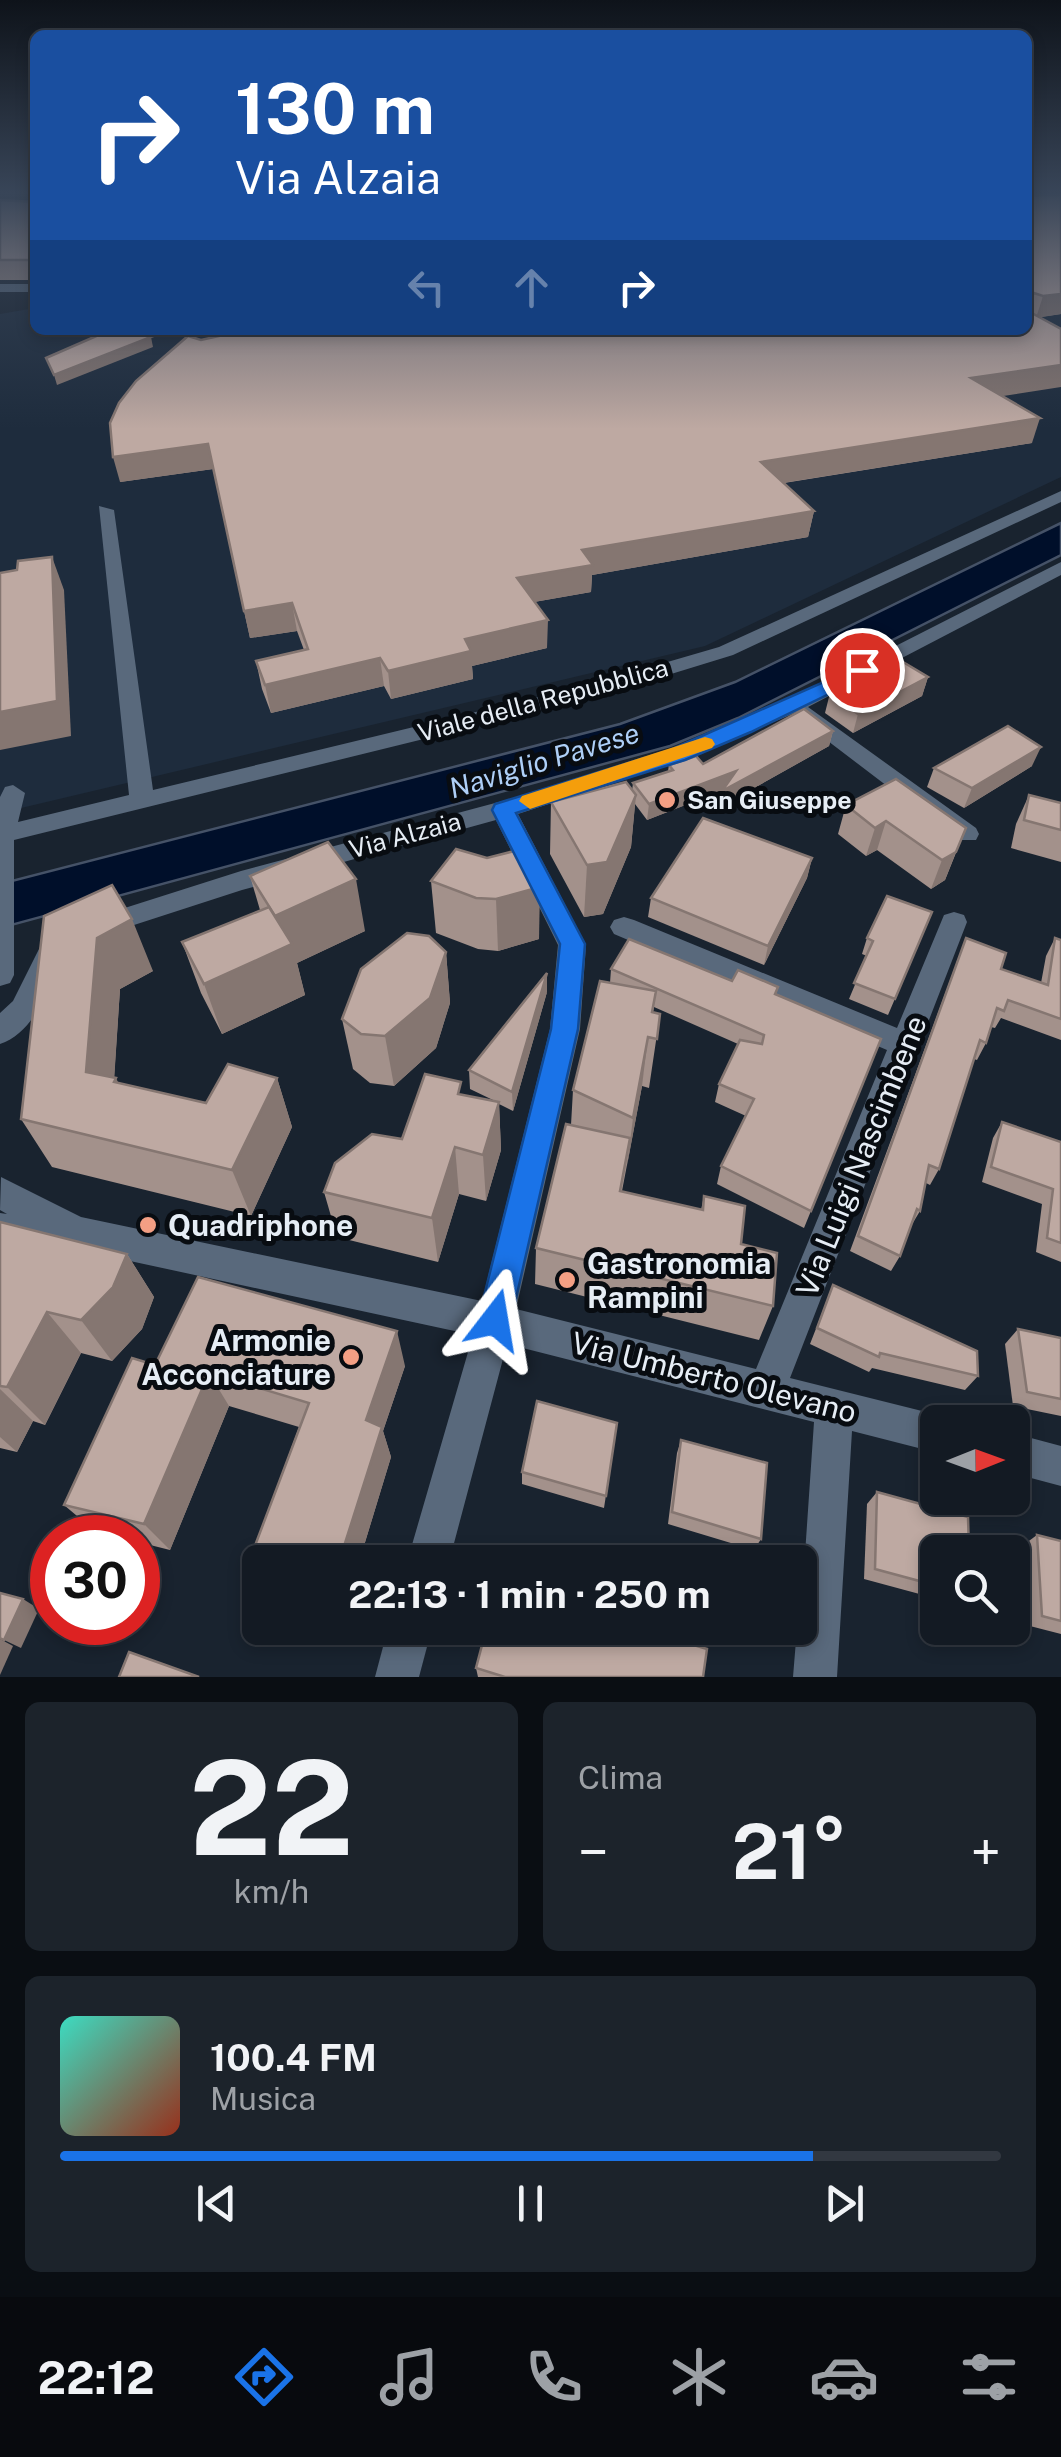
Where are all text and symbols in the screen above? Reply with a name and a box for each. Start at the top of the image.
text: 130 m [235,67,435,150]
icon: right [70,70,200,200]
text: Via Alzaia [235,151,441,204]
icon: left [399,260,454,315]
icon: ahead [504,260,559,315]
icon: right [609,260,664,315]
pin [820,628,905,713]
icon: arrive [835,643,890,698]
street label: Viale della Repubblica [414,652,672,748]
water label: Naviglio Pavese [445,715,643,805]
place label: San Giuseppe [687,785,852,815]
marker: San Giuseppe [656,789,678,811]
street label: Via Alzaia [346,806,464,864]
street label: Via Luigi Nascimbene [788,1010,934,1302]
place label: Quadriphone [168,1207,353,1243]
marker: Quadriphone [137,1214,159,1236]
place label: Gastronomia Rampini [587,1245,771,1315]
position arrow [443,1268,547,1372]
marker: Gastronomia Rampini [556,1269,578,1291]
place label: Armonie Acconciature [141,1322,331,1392]
street label: Via Umberto Olevano [568,1324,860,1430]
marker: Armonie Acconciature [340,1346,362,1368]
north arrow [920,1405,1030,1515]
map controls [920,1405,1030,1645]
speed limit sign: 30 [30,1515,160,1645]
button: search [920,1535,1030,1645]
text: 22:13 · 1 min · 250 m [348,1572,711,1617]
text: 22 [189,1732,354,1884]
text: Clima [578,1759,663,1796]
text: 21° [732,1808,847,1896]
text: − [578,1820,609,1884]
text: + [971,1820,1001,1884]
text: km/h [234,1873,309,1910]
text: 100.4 FM [210,2035,377,2080]
text: Musica [210,2080,316,2117]
icon: previous [189,2176,244,2231]
icon: pause [503,2176,558,2231]
icon: next [817,2176,872,2231]
icon: directions [229,2342,299,2412]
icon: music [374,2342,444,2412]
icon: phone [519,2342,589,2412]
icon: climate [664,2342,734,2412]
icon: car [809,2342,879,2412]
icon: filters [954,2342,1024,2412]
text: 22:12 [37,2351,155,2404]

